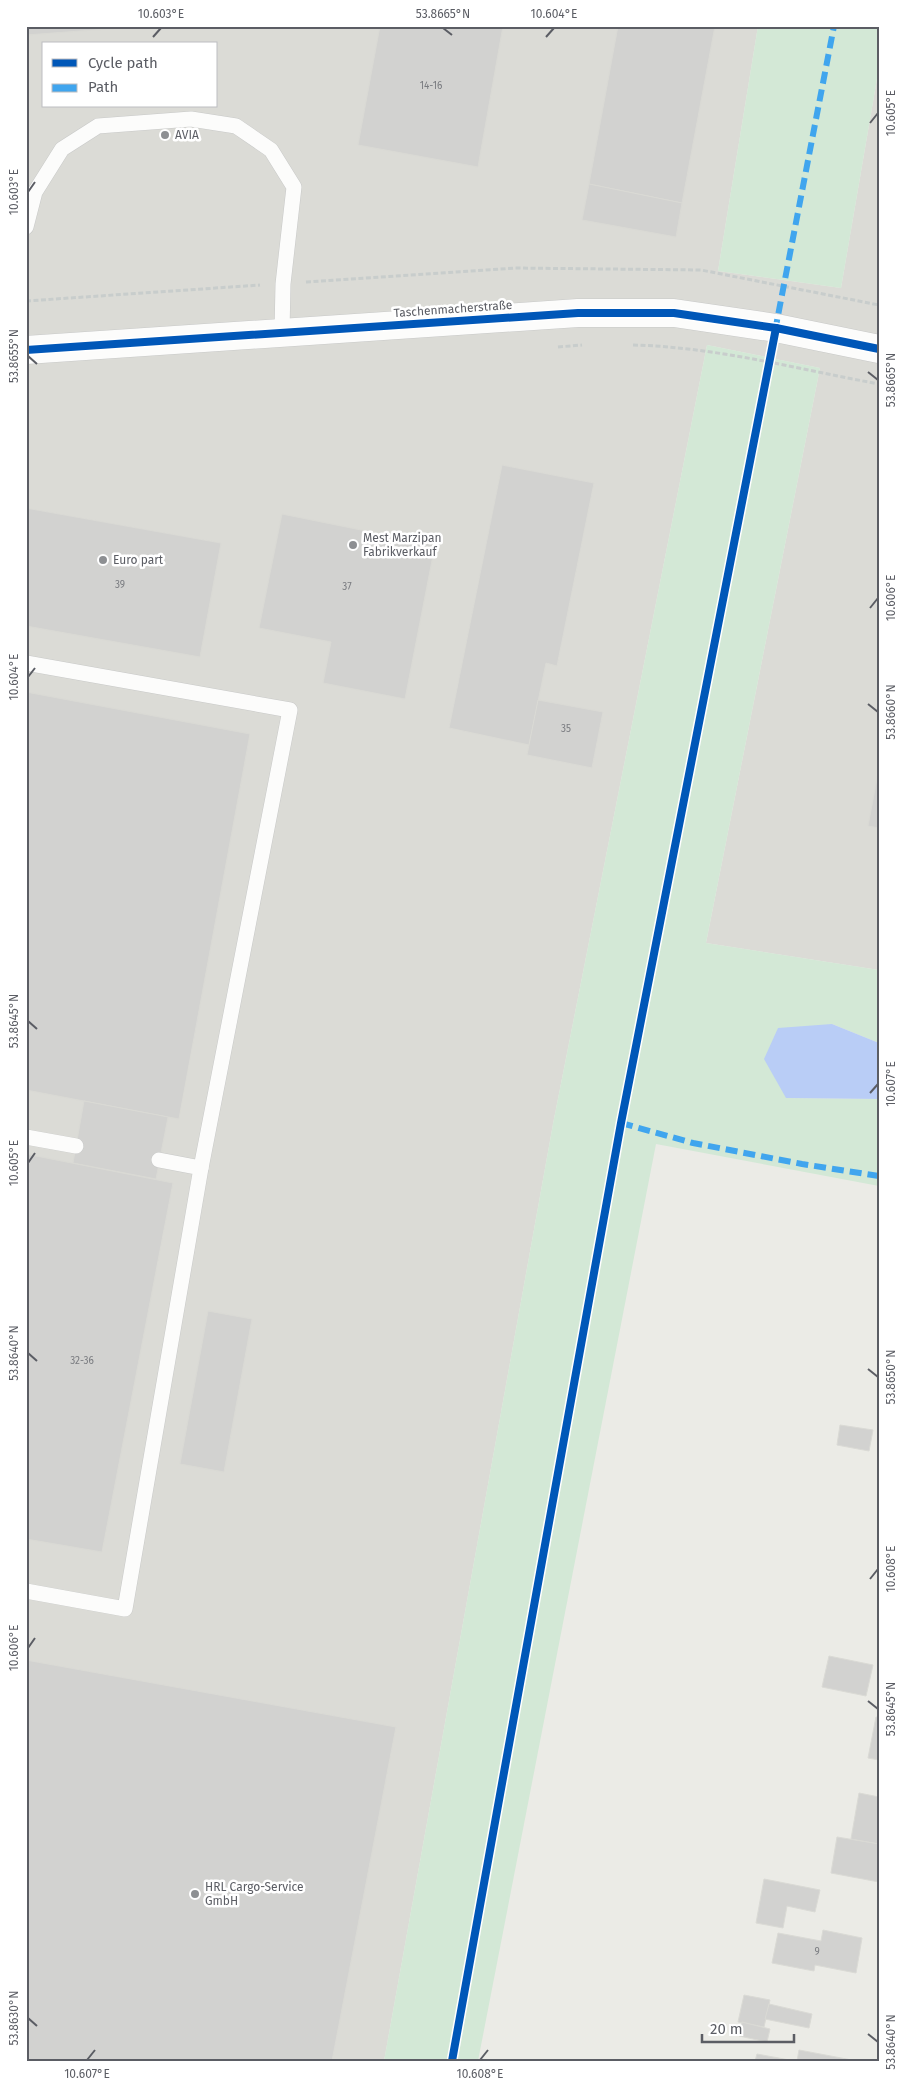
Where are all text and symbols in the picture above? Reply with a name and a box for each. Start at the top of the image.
text: 10.603°E [138,7,184,21]
text: 53.8665°N [416,7,470,21]
text: 10.604°E [531,7,577,21]
legend [42,42,218,108]
text: Cycle path [88,54,158,72]
text: Path [88,78,118,96]
house number: 14-16 [420,80,442,92]
text: 10.605°E [884,90,898,136]
place label: AVIA [175,128,199,142]
marker: AVIA [159,129,171,141]
text: 10.603°E [7,169,21,215]
street label: Taschenmacherstraße [393,298,513,320]
text: 53.8655°N [7,329,21,383]
text: 53.8665°N [884,353,898,407]
place label: Mest Marzipan Fabrikverkauf [363,531,442,559]
marker: Mest Marzipan Fabrikverkauf [347,539,359,551]
place label: Euro part [113,553,164,567]
marker: Euro part [97,554,109,566]
text: 10.606°E [884,575,898,621]
house number: 39 [115,579,125,591]
house number: 37 [342,581,352,593]
text: 10.604°E [7,654,21,700]
text: 53.8660°N [884,684,898,740]
house number: 35 [561,723,571,735]
text: 53.8645°N [7,994,21,1048]
text: 10.607°E [884,1061,898,1107]
text: 10.605°E [7,1140,21,1186]
text: 53.8640°N [7,1325,21,1381]
text: 53.8650°N [884,1350,898,1404]
house number: 32-36 [70,1355,94,1367]
text: 10.608°E [884,1545,898,1593]
text: 10.606°E [7,1625,21,1671]
text: 53.8645°N [884,1682,898,1736]
place label: HRL Cargo-Service GmbH [205,1880,304,1908]
marker: HRL Cargo-Service GmbH [189,1888,201,1900]
house number: 9 [814,1946,820,1958]
text: 53.8630°N [7,1991,21,2045]
scale bar [702,2012,795,2044]
text: 53.8640°N [884,2014,898,2070]
text: 20 m [710,2020,743,2038]
text: 10.607°E [64,2067,110,2081]
text: 10.608°E [456,2067,504,2081]

